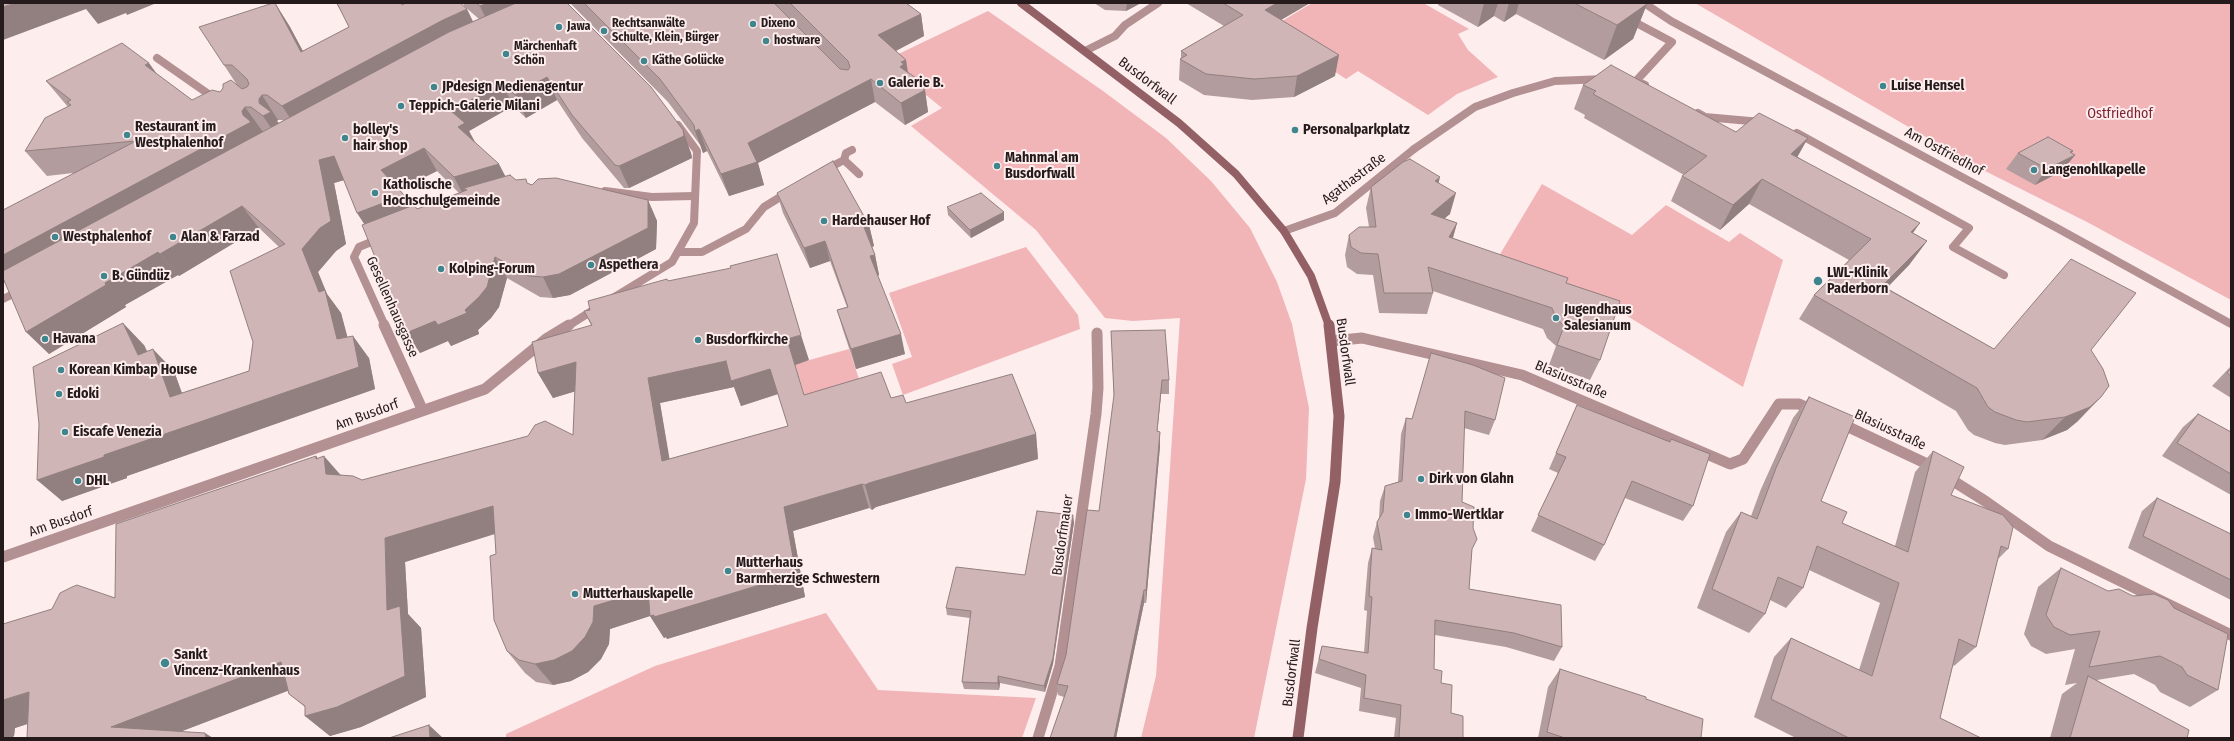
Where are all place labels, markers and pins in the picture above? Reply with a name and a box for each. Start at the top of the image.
place label: Rechtsanwälte Schulte, Klein, Bürger [612,17,719,45]
place label: Dixeno [761,17,795,31]
marker: Dixeno [748,19,758,29]
place label: Jawa [567,20,590,34]
marker: Jawa [554,22,564,32]
marker: Rechtsanwälte Schulte, Klein, Bürger [599,26,609,36]
place label: hostware [774,34,820,48]
marker: hostware [761,36,771,46]
place label: Märchenhaft Schön [514,40,577,68]
marker: Märchenhaft Schön [501,49,511,59]
place label: Käthe Golücke [652,54,724,68]
marker: Käthe Golücke [639,56,649,66]
place label: Galerie B. [888,75,944,91]
marker: Galerie B. [875,78,885,88]
place label: Luise Hensel [1891,78,1964,94]
place label: JPdesign Medienagentur [442,79,583,95]
marker: Luise Hensel [1878,81,1888,91]
marker: JPdesign Medienagentur [429,82,439,92]
place label: Teppich-Galerie Milani [409,98,540,114]
marker: Teppich-Galerie Milani [396,101,406,111]
place label: Restaurant im Westphalenhof [135,119,223,152]
place label: bolley's hair shop [353,122,408,154]
place label: Personalparkplatz [1303,122,1410,138]
marker: Personalparkplatz [1290,125,1300,135]
marker: Restaurant im Westphalenhof [122,130,132,140]
marker: bolley's hair shop [340,133,350,143]
place label: Mahnmal am Busdorfwall [1005,150,1079,182]
marker: Mahnmal am Busdorfwall [992,161,1002,171]
place label: Langenohlkapelle [2042,162,2146,178]
marker: Langenohlkapelle [2029,165,2039,175]
place label: Katholische Hochschulgemeinde [383,177,500,210]
marker: Katholische Hochschulgemeinde [370,188,380,198]
place label: Hardehauser Hof [832,213,930,229]
marker: Hardehauser Hof [819,216,829,226]
place label: Westphalenhof [63,229,151,245]
place label: Alan & Farzad [181,229,260,245]
marker: Westphalenhof [50,232,60,242]
marker: Alan & Farzad [168,232,178,242]
place label: Aspethera [599,257,658,273]
marker: Aspethera [586,260,596,270]
place label: Kolping-Forum [449,261,535,277]
marker: Kolping-Forum [436,264,446,274]
place label: LWL-Klinik Paderborn [1827,265,1888,298]
place label: B. Gündüz [112,268,170,284]
marker: B. Gündüz [99,271,109,281]
marker: LWL-Klinik Paderborn [1812,275,1824,287]
place label: Jugendhaus Salesianum [1564,302,1632,334]
marker: Jugendhaus Salesianum [1551,313,1561,323]
place label: Havana [53,331,96,347]
place label: Busdorfkirche [706,332,788,348]
marker: Havana [40,334,50,344]
marker: Busdorfkirche [693,335,703,345]
place label: Korean Kimbap House [69,362,197,378]
marker: Korean Kimbap House [56,365,66,375]
place label: Edoki [67,386,99,402]
marker: Edoki [54,389,64,399]
place label: Eiscafe Venezia [73,424,162,440]
marker: Eiscafe Venezia [60,427,70,437]
place label: Dirk von Glahn [1429,471,1514,487]
place label: DHL [86,473,109,489]
marker: Dirk von Glahn [1416,474,1426,484]
marker: DHL [73,476,83,486]
place label: Immo-Wertklar [1415,507,1504,523]
marker: Immo-Wertklar [1402,510,1412,520]
place label: Mutterhaus Barmherzige Schwestern [736,555,880,588]
marker: Mutterhaus Barmherzige Schwestern [723,566,733,576]
place label: Mutterhauskapelle [583,586,693,602]
marker: Mutterhauskapelle [570,589,580,599]
place label: Sankt Vincenz-Krankenhaus [174,647,300,680]
marker: Sankt Vincenz-Krankenhaus [159,657,171,669]

